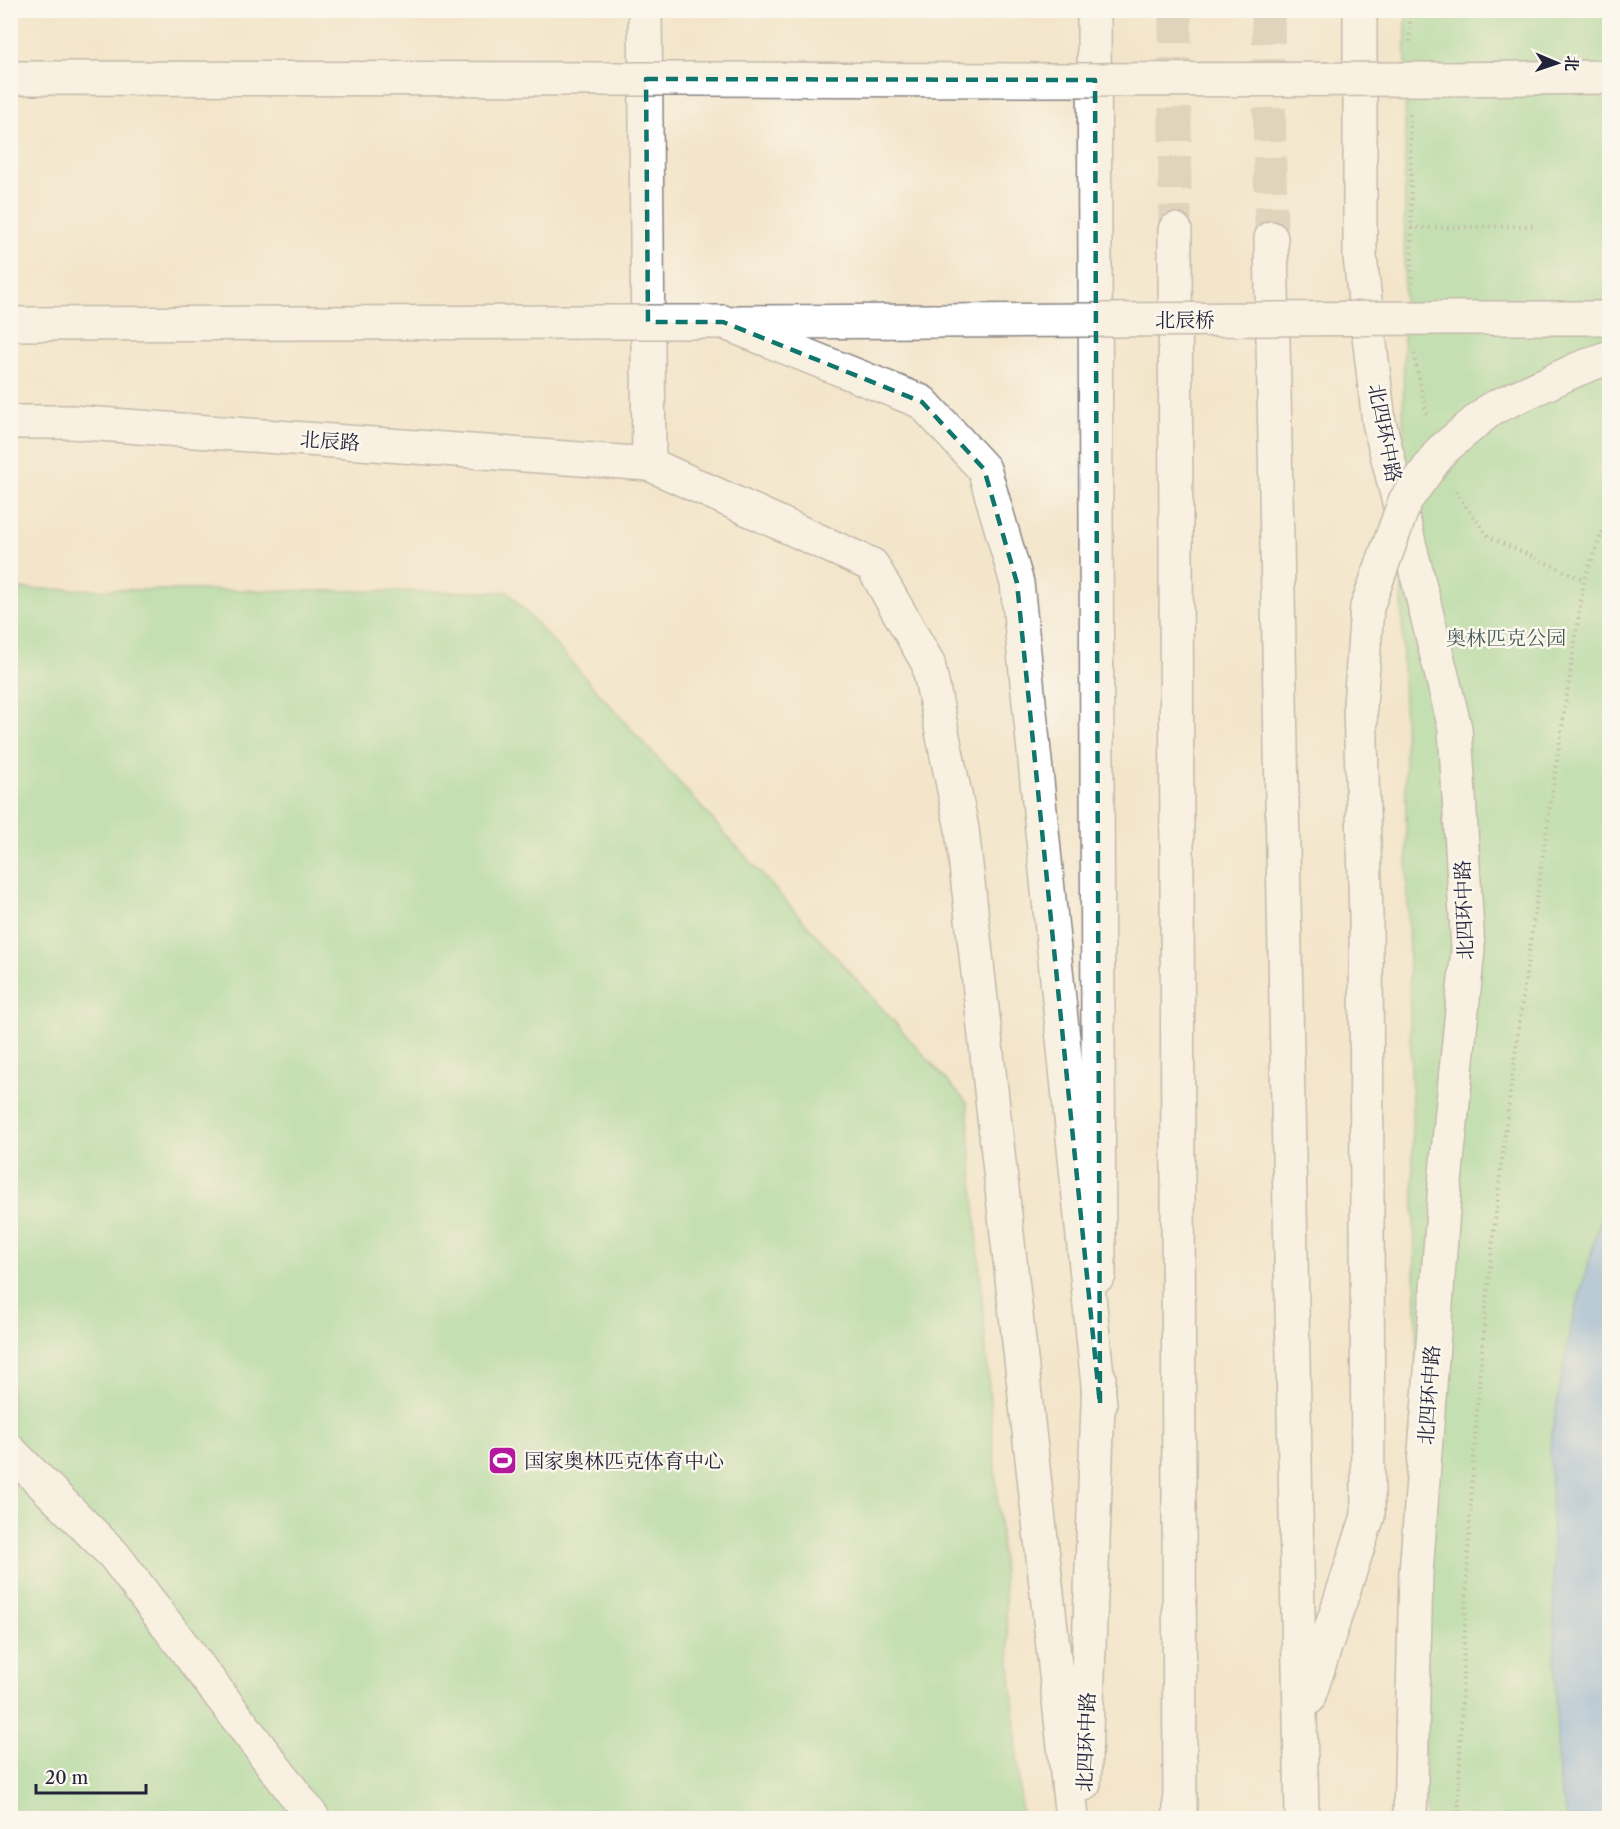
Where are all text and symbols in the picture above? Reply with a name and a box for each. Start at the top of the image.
north arrow [1527,33,1587,93]
text: 北 [1562,55,1582,72]
street label: 北辰桥 [1155,308,1215,332]
street label: 北四环中路 [1364,382,1406,484]
street label: 北辰路 [299,427,361,455]
park label: 奥林匹克公园 [1446,626,1566,650]
street label: 北四环中路 [1450,860,1478,960]
street label: 北四环中路 [1414,1344,1444,1446]
sports icon: 国家奥林匹克体育中心 [487,1445,519,1477]
place label: 国家奥林匹克体育中心 [524,1449,724,1473]
street label: 北四环中路 [1072,1692,1100,1792]
scale bar [36,1757,146,1795]
text: 20 m [45,1767,89,1789]

